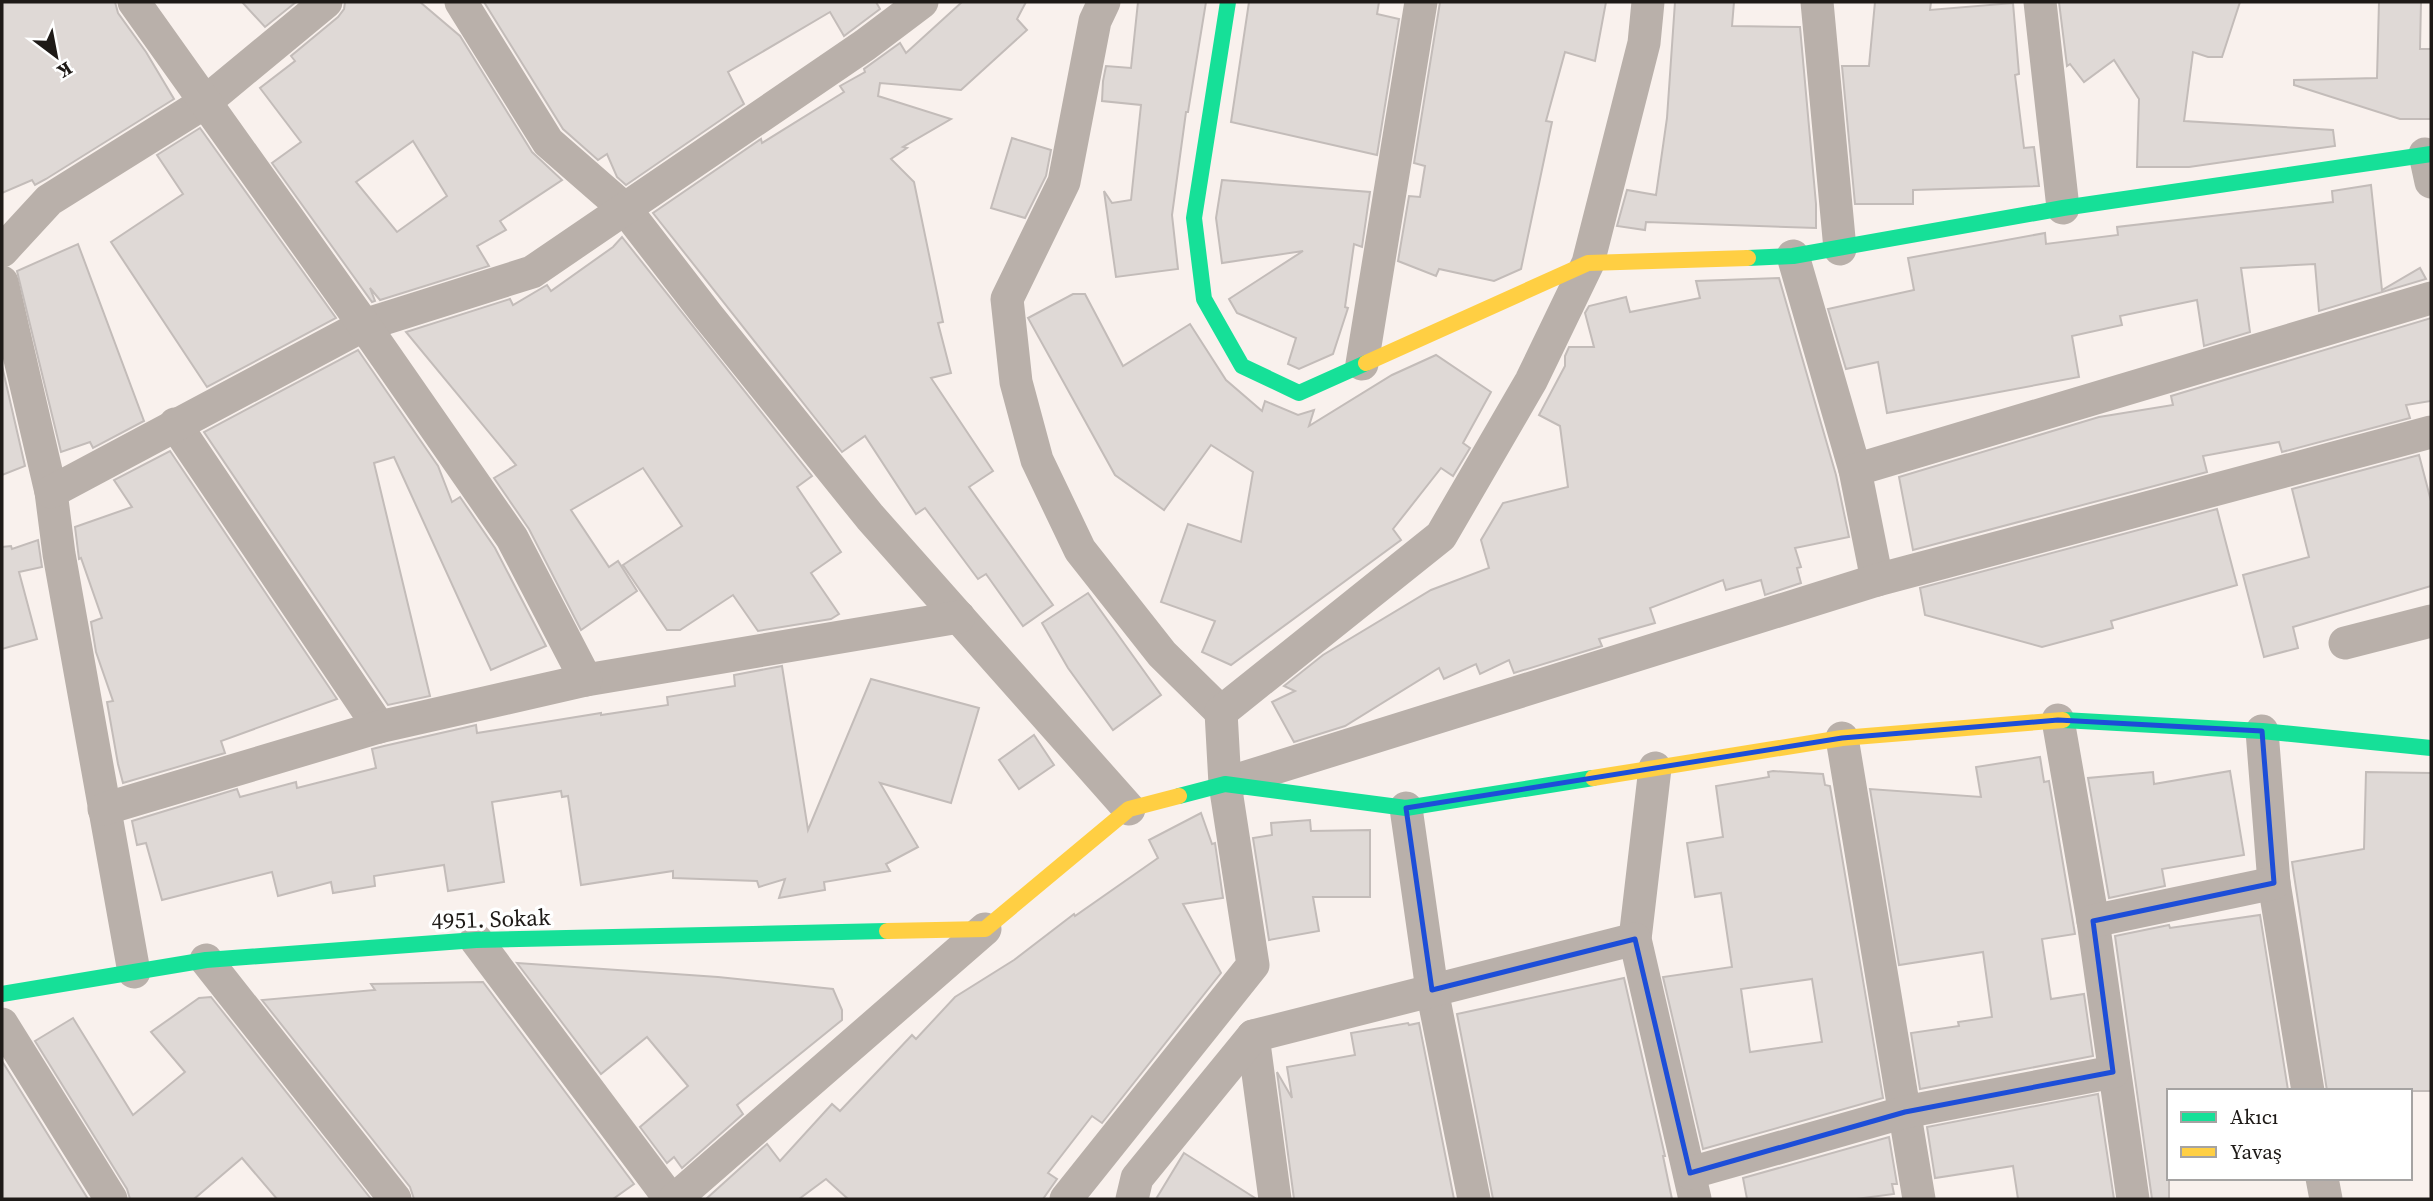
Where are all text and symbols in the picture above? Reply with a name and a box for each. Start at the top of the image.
north arrow [21,21,91,91]
text: K [52,56,78,85]
street label: 4951. Sokak [431,901,552,937]
legend [2167,1089,2412,1180]
text: Akıcı [2230,1102,2278,1131]
text: Yavaş [2230,1137,2282,1166]

